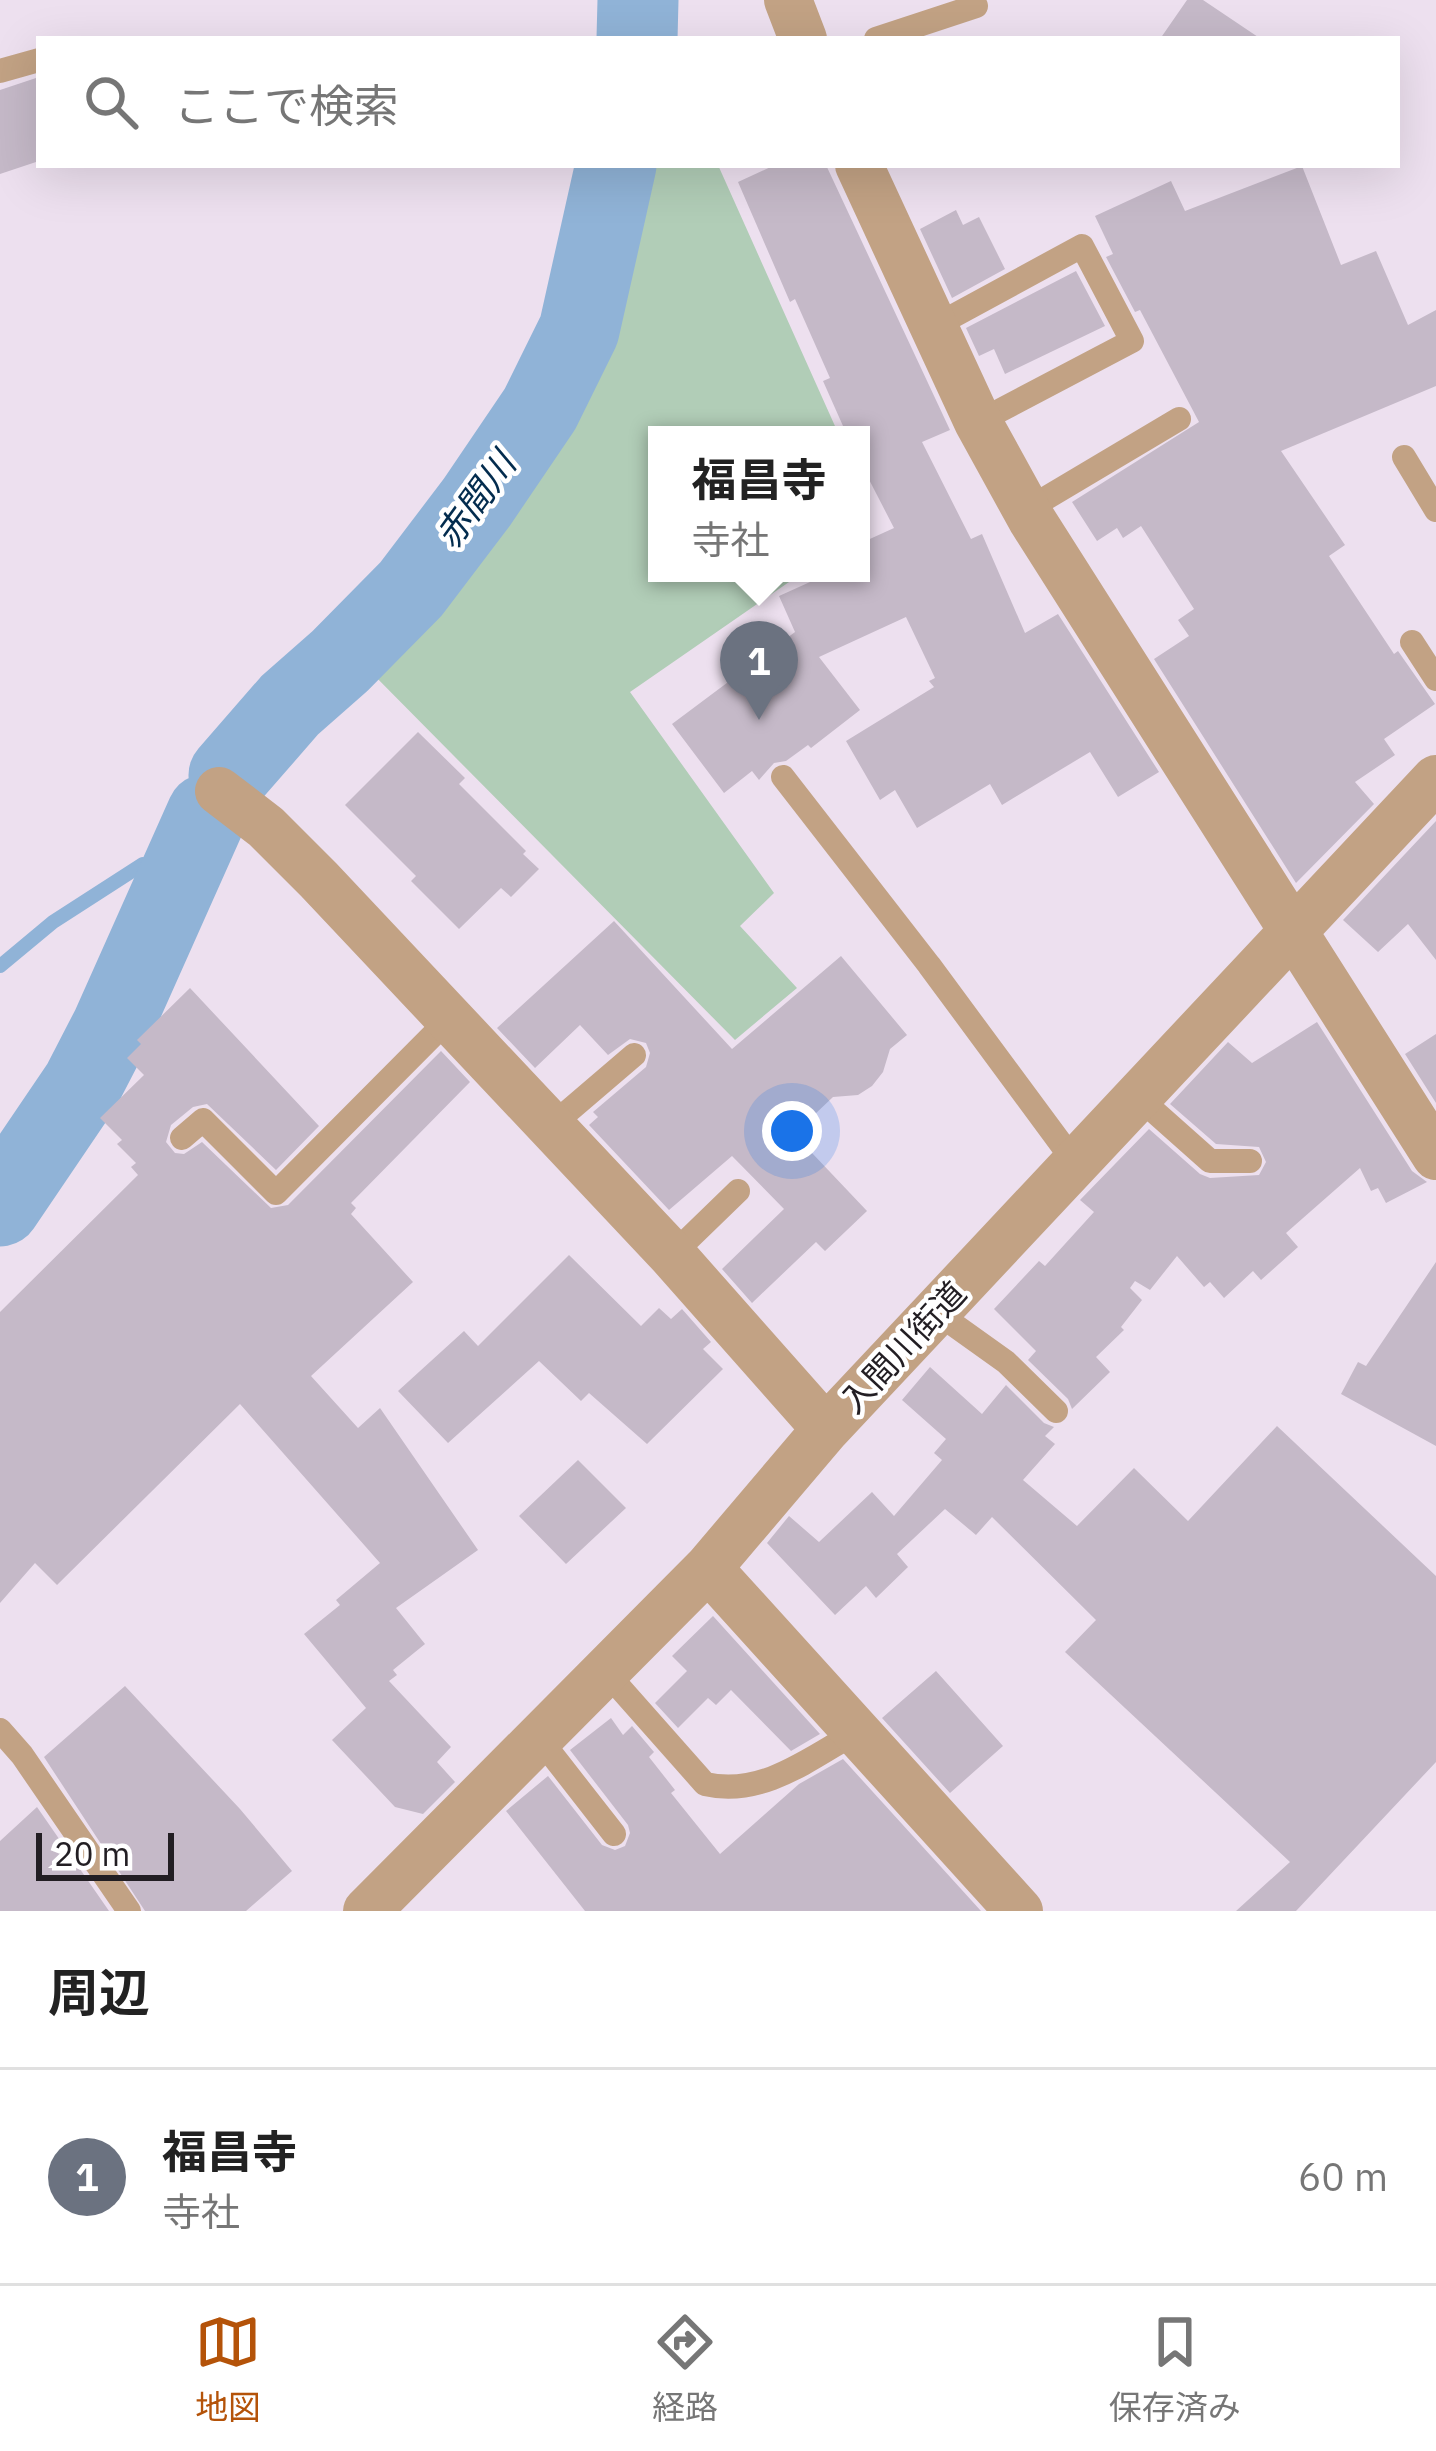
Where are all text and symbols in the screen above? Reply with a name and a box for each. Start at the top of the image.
search box [36,36,1400,168]
icon: search [78,69,144,135]
text: ここで検索 [174,76,399,134]
popup [648,426,870,582]
water label: 赤間川 [424,439,528,557]
text: 福昌寺 [691,450,827,508]
text: 寺社 [691,514,770,565]
pin: 1 [720,621,798,720]
your location [762,1101,822,1161]
street label: 入間川街道 [831,1272,975,1422]
scale bar [36,1827,174,1880]
text: 20 m [54,1832,130,1875]
text: 周辺 [48,1959,150,2025]
text: 福昌寺 [162,2122,297,2180]
text: 1 [75,2151,99,2202]
text: 60 m [1298,2151,1388,2202]
text: 寺社 [162,2186,240,2237]
tab: 地図 [195,2309,261,2429]
tab: 経路 [652,2309,718,2429]
tab: 保存済み [1109,2309,1241,2429]

